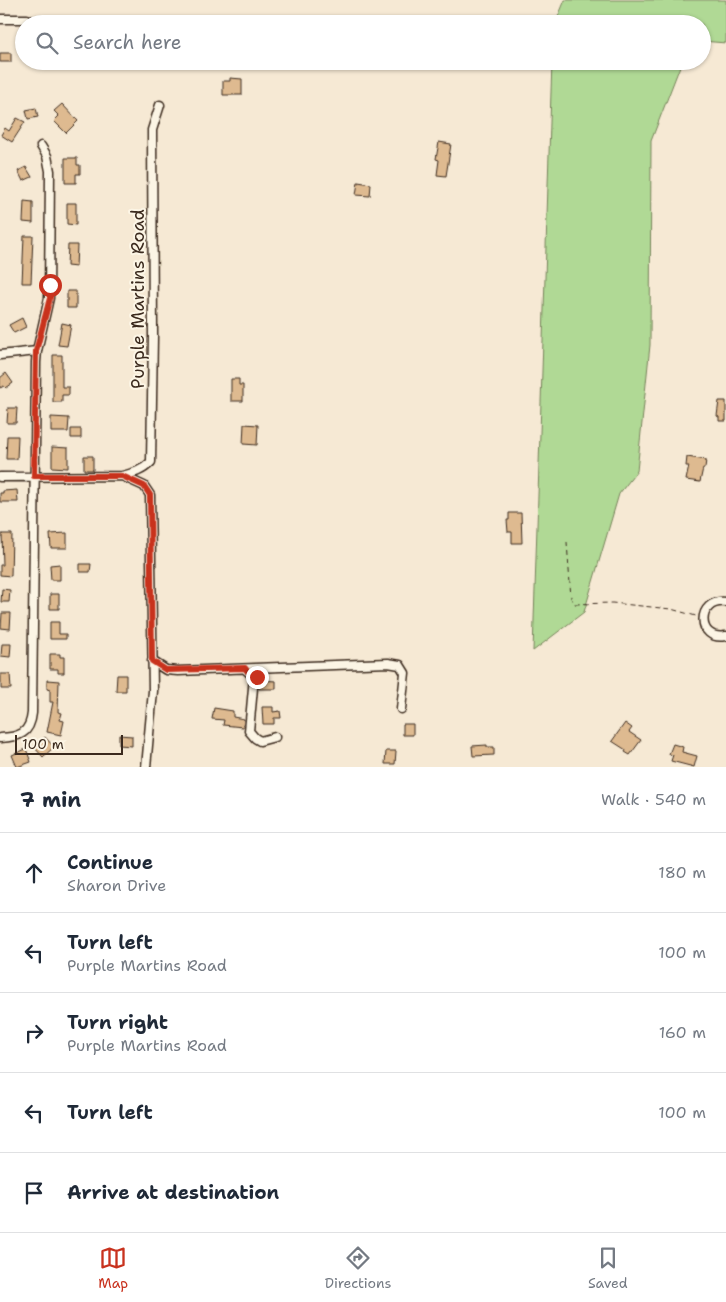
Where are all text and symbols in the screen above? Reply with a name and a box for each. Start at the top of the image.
search box [15,15,711,70]
icon: search [33,29,61,57]
text: Search here [73,30,182,55]
street label: Purple Martins Road [126,209,150,389]
route start [39,274,62,297]
route end [246,666,269,689]
scale bar [15,732,122,755]
text: 100 m [22,735,64,753]
text: 7 min [20,786,81,814]
text: Walk · 540 m [601,789,706,810]
text: Continue [67,850,153,875]
icon: ahead [20,859,48,887]
text: 180 m [658,862,706,883]
text: Sharon Drive [67,875,166,896]
text: Turn left [67,930,153,955]
icon: left [20,939,48,967]
text: 100 m [658,942,706,963]
text: Purple Martins Road [67,955,227,976]
text: Turn right [67,1010,168,1035]
icon: right [20,1019,48,1047]
text: 160 m [659,1022,706,1043]
text: Purple Martins Road [67,1035,227,1056]
icon: left [20,1099,48,1127]
text: Turn left [67,1100,153,1125]
text: 100 m [658,1102,706,1123]
icon: arrive [20,1179,48,1207]
text: Arrive at destination [67,1180,279,1205]
tab: Map [98,1244,128,1292]
tab: Directions [325,1244,392,1292]
tab: Saved [588,1244,628,1292]

